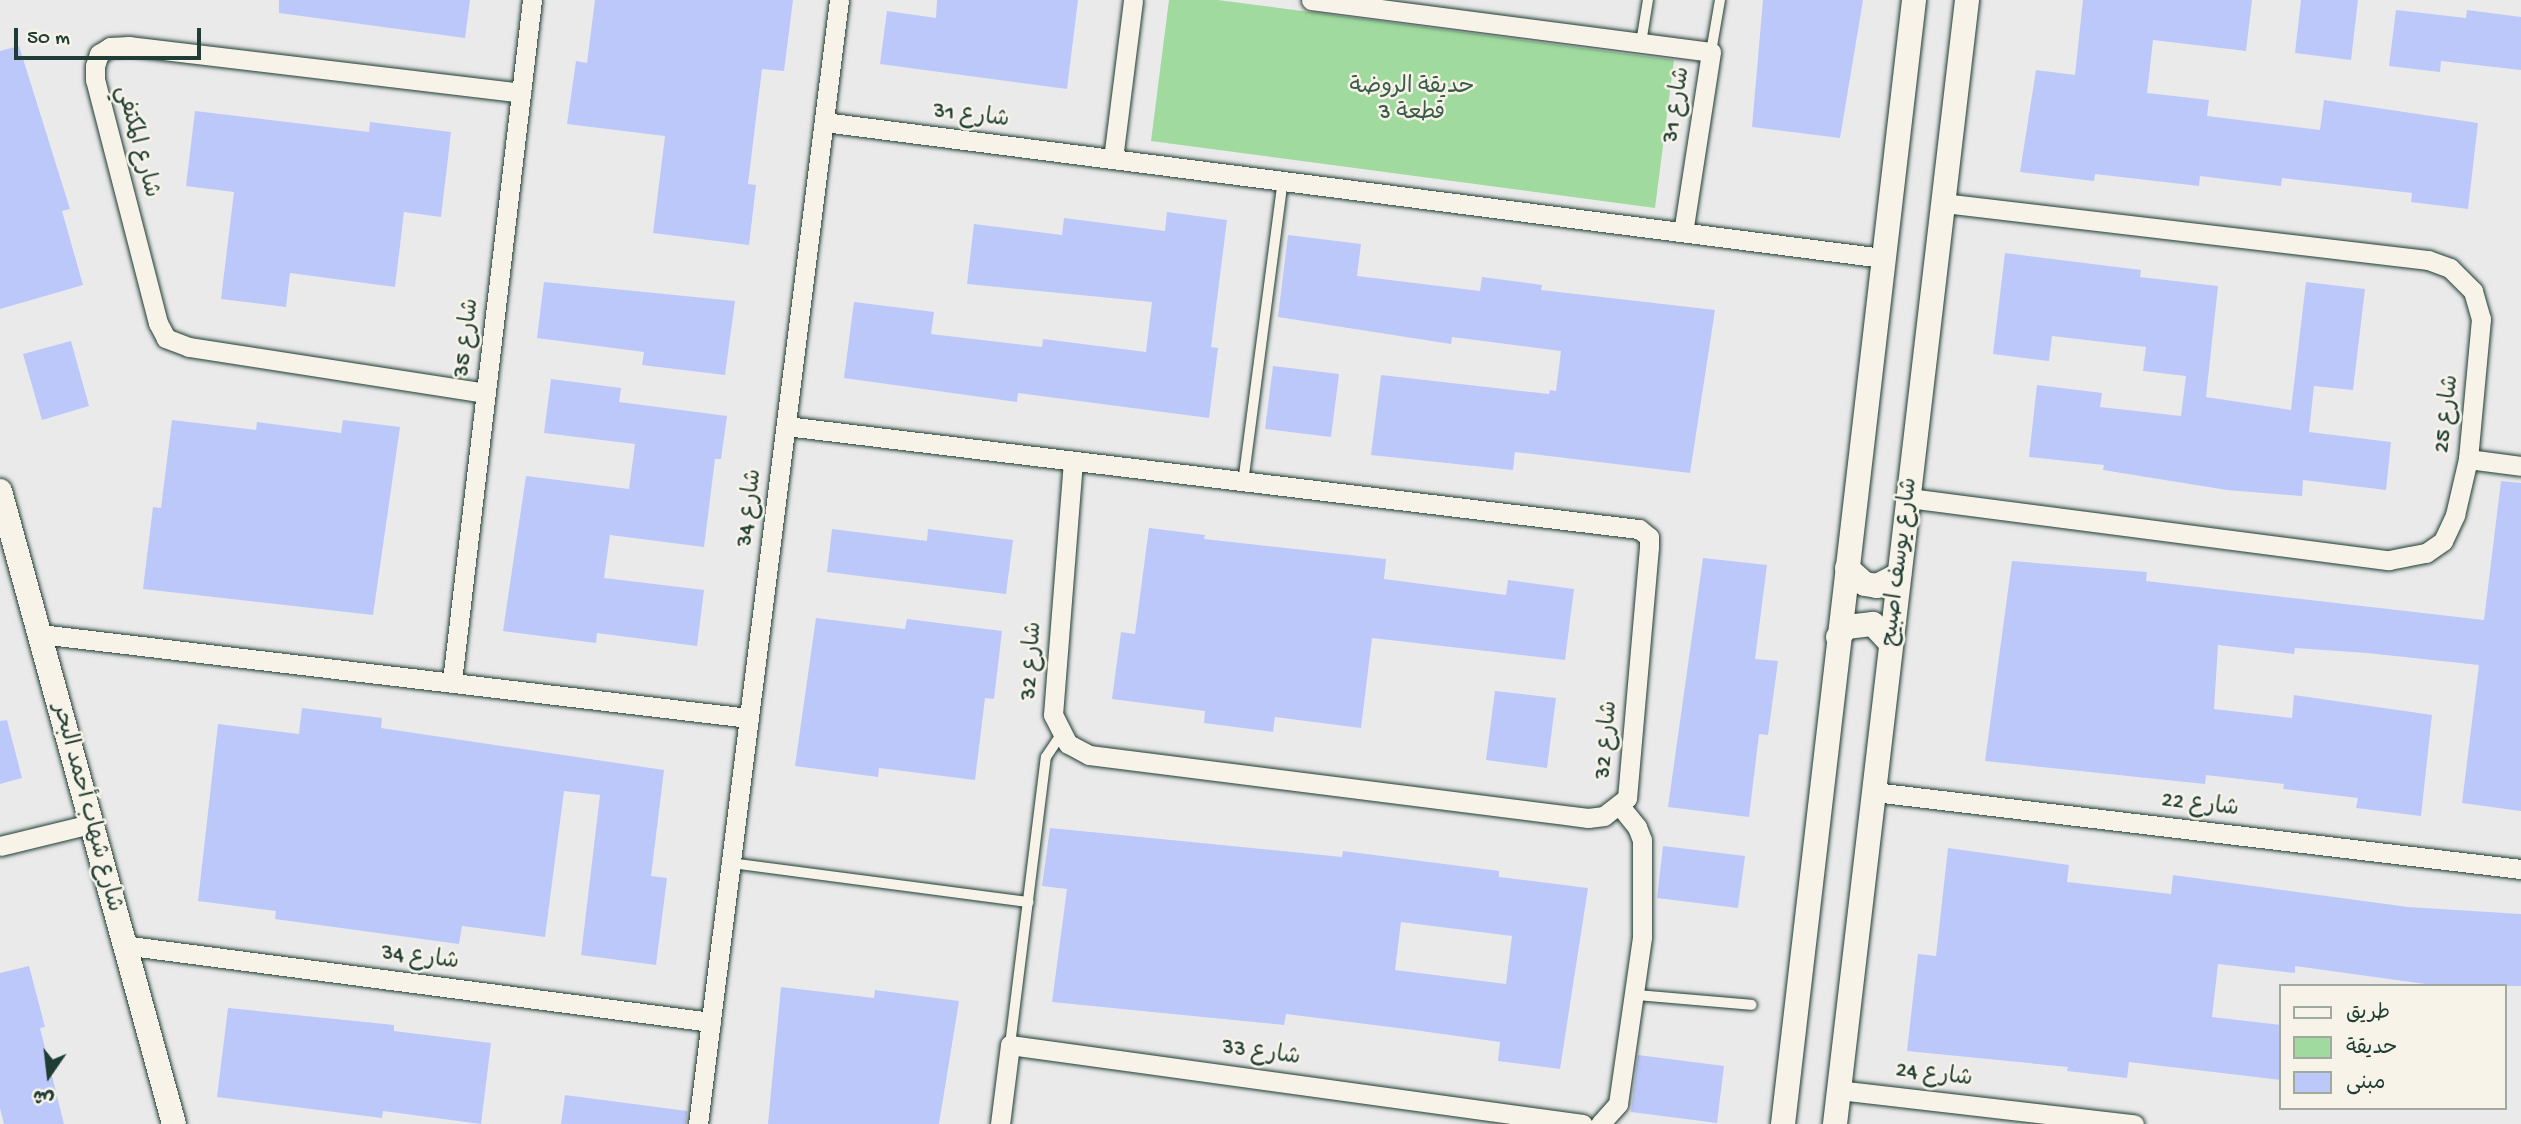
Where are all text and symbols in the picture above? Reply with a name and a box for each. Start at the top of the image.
scale bar [18,14,205,58]
text: 50 m [27,27,70,52]
street label: شارع 31 [1658,65,1698,145]
park label: حديقة الروضة قطعة 3 [1350,74,1474,128]
street label: شارع المكتفي [108,83,164,201]
street label: شارع 31 [931,99,1011,135]
street label: شارع 35 [449,297,487,379]
street label: شارع 25 [2430,373,2466,455]
street label: شارع 34 [733,468,769,548]
street label: شارع يوسف اصبيح [1877,476,1925,648]
street label: شارع 32 [1016,621,1050,701]
street label: شارع 32 [1591,700,1625,780]
street label: شارع شهاب أحمد البحر [45,701,127,915]
street label: شارع 22 [2160,788,2240,824]
street label: شارع 34 [380,941,460,977]
legend [2280,984,2507,1110]
text: طريق [2346,1002,2390,1027]
street label: شارع 33 [1220,1035,1302,1073]
text: حديقة [2346,1037,2397,1062]
north arrow [14,1040,84,1110]
street label: شارع 24 [1894,1058,1974,1094]
text: مبنى [2346,1072,2385,1097]
text: ش [31,1082,57,1110]

